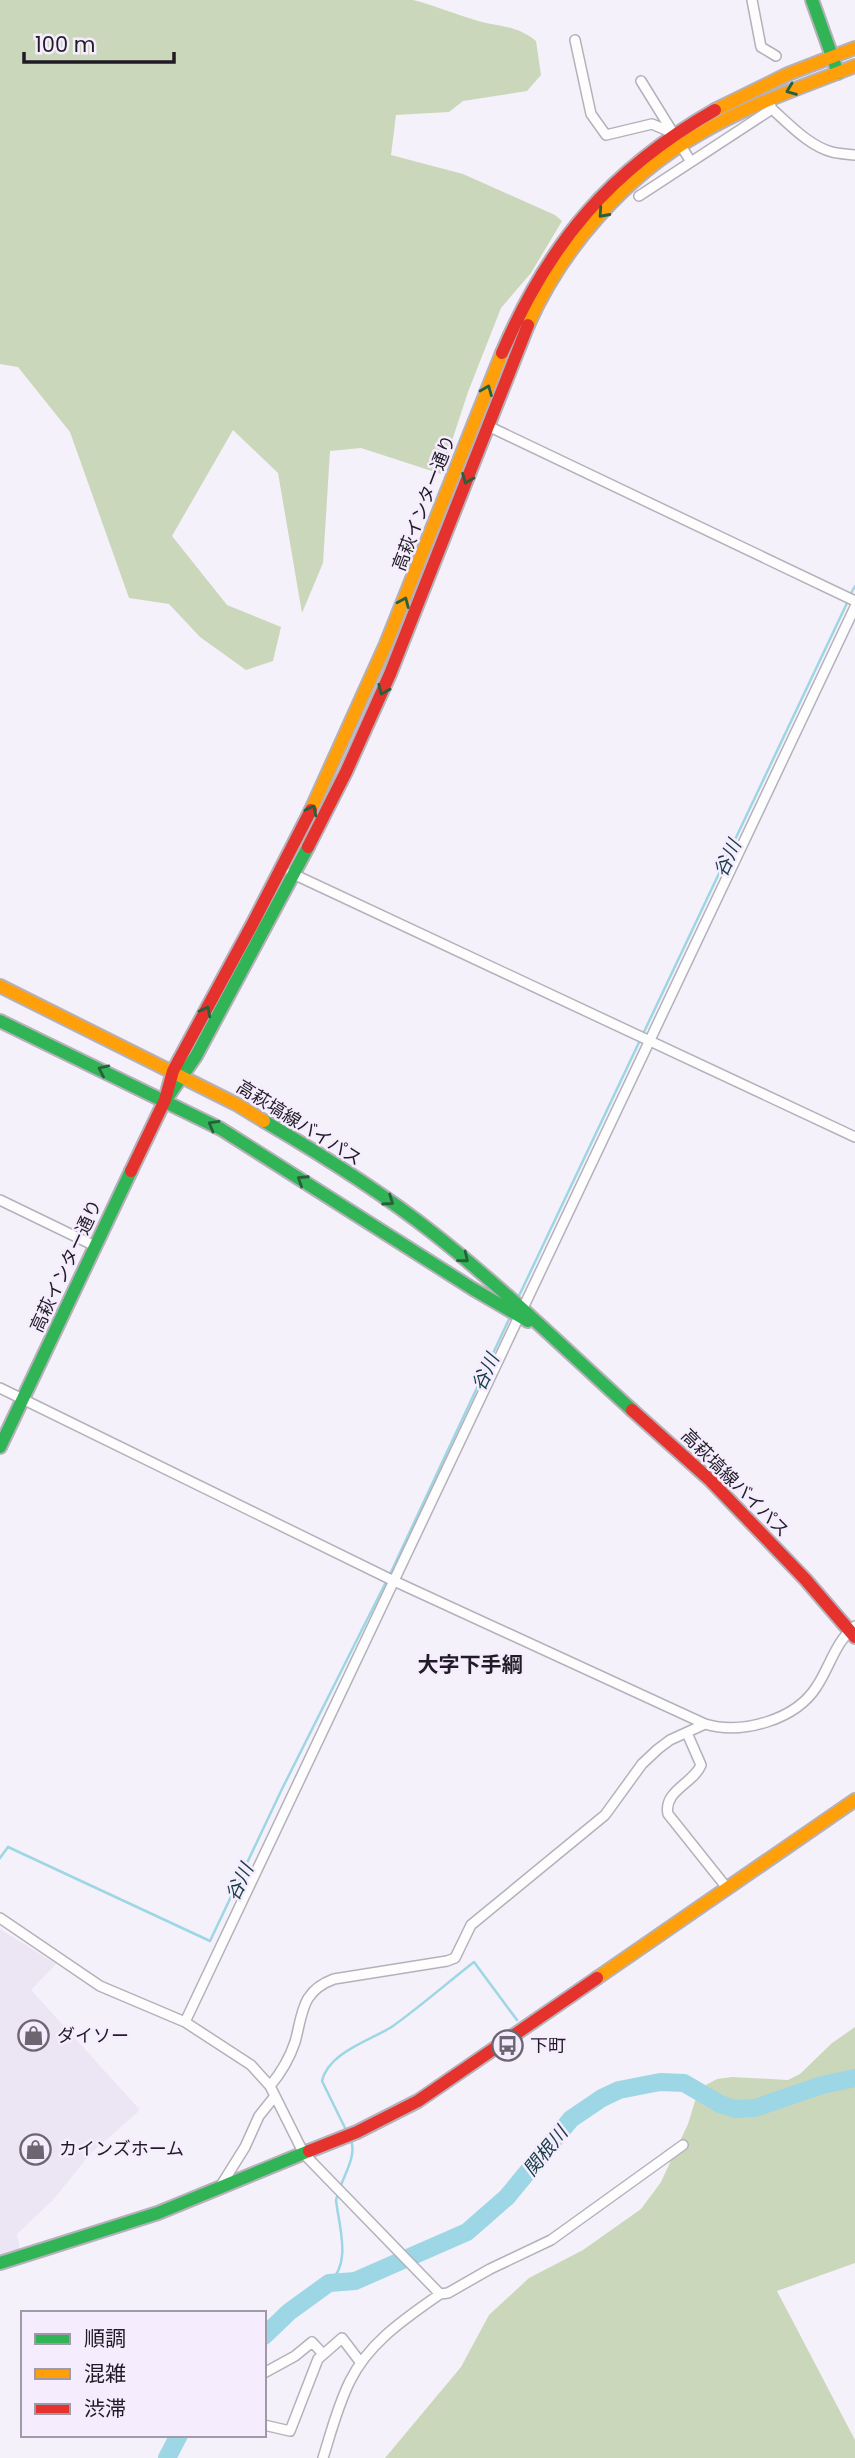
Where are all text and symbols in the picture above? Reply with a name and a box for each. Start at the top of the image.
scale bar [24,21,175,65]
text: 100 m [35,30,95,59]
one-way arrow [786,82,798,96]
one-way arrow [599,205,611,218]
one-way arrow [479,385,493,398]
street label: 高萩インター通り [386,431,461,575]
one-way arrow [462,472,476,484]
one-way arrow [396,597,410,609]
one-way arrow [377,683,391,695]
one-way arrow [304,805,318,817]
water label: 谷川 [707,833,749,881]
one-way arrow [198,1006,211,1018]
one-way arrow [98,1064,110,1078]
street label: 高萩塙線バイパス [232,1074,367,1171]
one-way arrow [208,1120,221,1133]
one-way arrow [297,1175,310,1188]
one-way arrow [381,1193,394,1205]
street label: 高萩インター通り [24,1195,107,1336]
one-way arrow [456,1250,468,1263]
water label: 谷川 [465,1347,507,1395]
street label: 高萩塙線バイパス [676,1423,795,1542]
district label: 大字下手綱 [418,1650,523,1679]
water label: 谷川 [219,1857,261,1905]
shop icon: ダイソー [17,2019,51,2053]
place label: ダイソー [57,2023,129,2048]
bus stop icon: 下町 [490,2029,524,2063]
place label: 下町 [530,2033,566,2058]
water label: 関根川 [517,2119,575,2182]
shop icon: カインズホーム [19,2132,53,2166]
place label: カインズホーム [59,2136,184,2161]
legend [21,2311,266,2437]
text: 順調 [84,2324,126,2353]
text: 混雑 [84,2359,126,2388]
text: 渋滞 [84,2394,126,2423]

